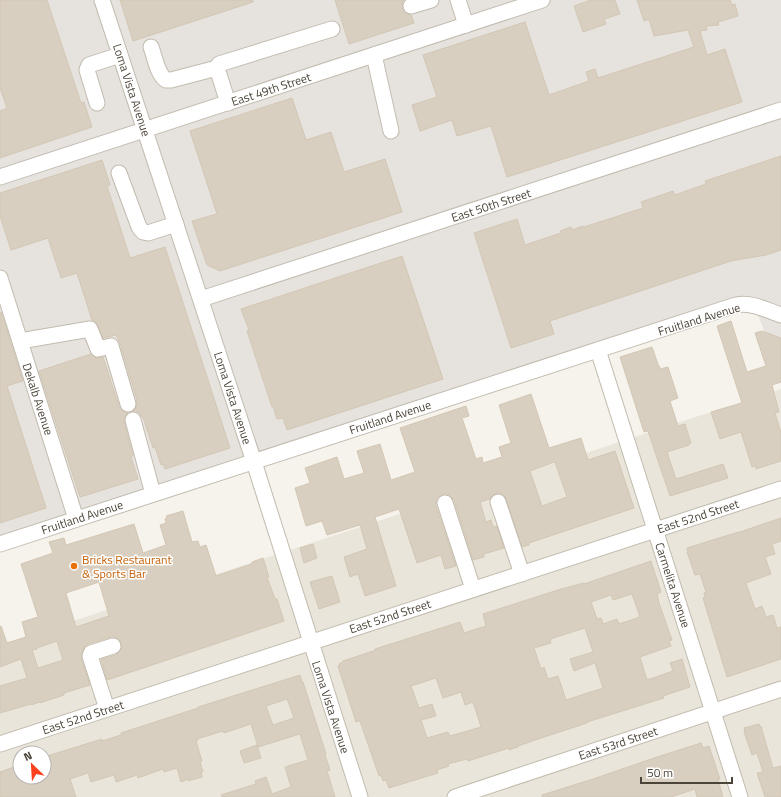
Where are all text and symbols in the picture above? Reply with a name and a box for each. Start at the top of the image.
street label: Loma Vista Avenue [108,41,156,139]
street label: East 49th Street [229,67,314,111]
street label: East 50th Street [449,183,534,227]
street label: Fruitland Avenue [655,297,743,341]
street label: Loma Vista Avenue [209,349,257,447]
street label: Dekalb Avenue [17,360,59,438]
street label: Fruitland Avenue [347,395,433,439]
street label: East 52nd Street [655,494,742,538]
street label: Fruitland Avenue [39,495,125,539]
street label: Carmelita Avenue [650,540,696,630]
place label: Bricks Restaurant & Sports Bar [82,550,172,583]
marker: Bricks Restaurant & Sports Bar [69,561,79,571]
street label: East 52nd Street [347,594,434,638]
street label: Loma Vista Avenue [307,658,355,756]
street label: East 52nd Street [40,695,127,739]
street label: East 53rd Street [576,721,661,765]
north arrow [12,745,52,785]
text: N [21,747,35,765]
scale bar [641,759,732,785]
text: 50 m [647,763,673,782]

